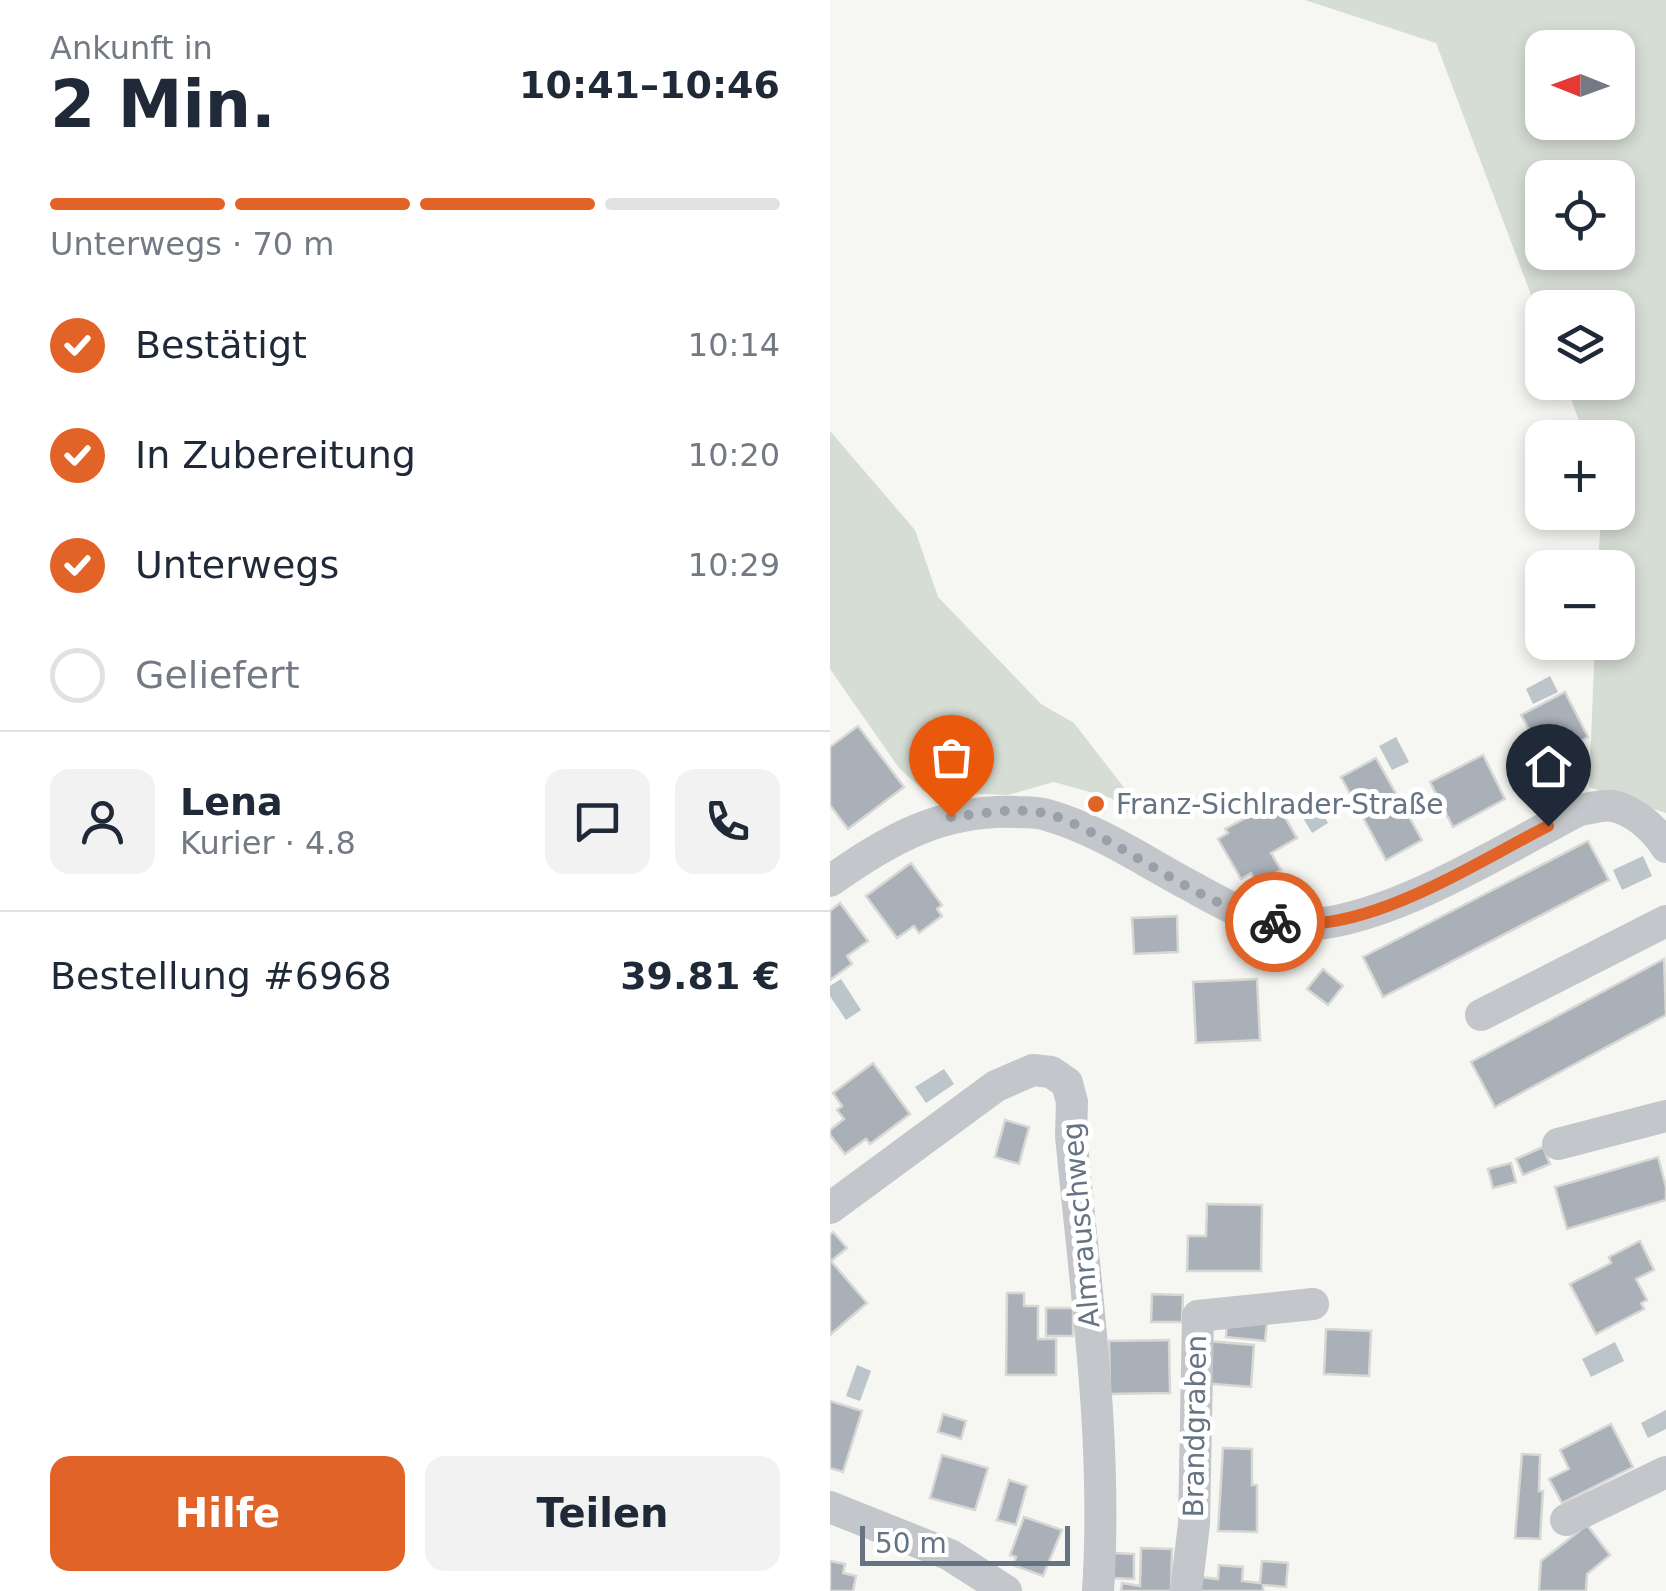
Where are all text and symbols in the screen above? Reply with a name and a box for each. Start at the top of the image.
text: Ankunft in [50,29,213,67]
north arrow [1525,30,1635,140]
map controls [1525,30,1635,660]
text: 10:41–10:46 [519,63,780,107]
text: 2 Min. [50,67,276,142]
button: locate [1525,160,1635,270]
text: Unterwegs · 70 m [50,225,335,263]
button: layers [1525,290,1635,400]
icon: check [50,318,105,373]
text: Bestätigt [135,323,307,367]
text: 10:14 [688,326,780,364]
button: + [1525,420,1635,530]
icon: check [50,428,105,483]
text: In Zubereitung [135,433,416,477]
text: 10:20 [688,436,780,474]
icon: check [50,538,105,593]
text: Unterwegs [135,543,339,587]
text: 10:29 [688,546,780,584]
button: − [1525,550,1635,660]
text: Geliefert [135,653,300,697]
pin [909,715,994,818]
pin [1506,724,1591,827]
icon: bag [924,730,979,785]
icon: home [1521,739,1576,794]
button: person [50,769,155,874]
button: chat [545,769,650,874]
button: phone [675,769,780,874]
text: Lena [180,780,283,824]
place label: Franz-Sichlrader-Straße [1116,788,1444,821]
marker: Franz-Sichlrader-Straße [1085,793,1107,815]
text: Kurier · 4.8 [180,824,356,862]
courier [1225,872,1325,972]
icon: bike [1248,895,1303,950]
text: Bestellung #6968 [50,954,392,998]
text: 39.81 € [620,954,780,998]
street label: Almrauschweg [1056,1121,1106,1329]
street label: Brandgraben [1177,1334,1213,1518]
button: Hilfe [50,1456,405,1571]
button: Teilen [425,1456,780,1571]
scale bar [860,1521,1070,1566]
text: 50 m [875,1527,947,1560]

